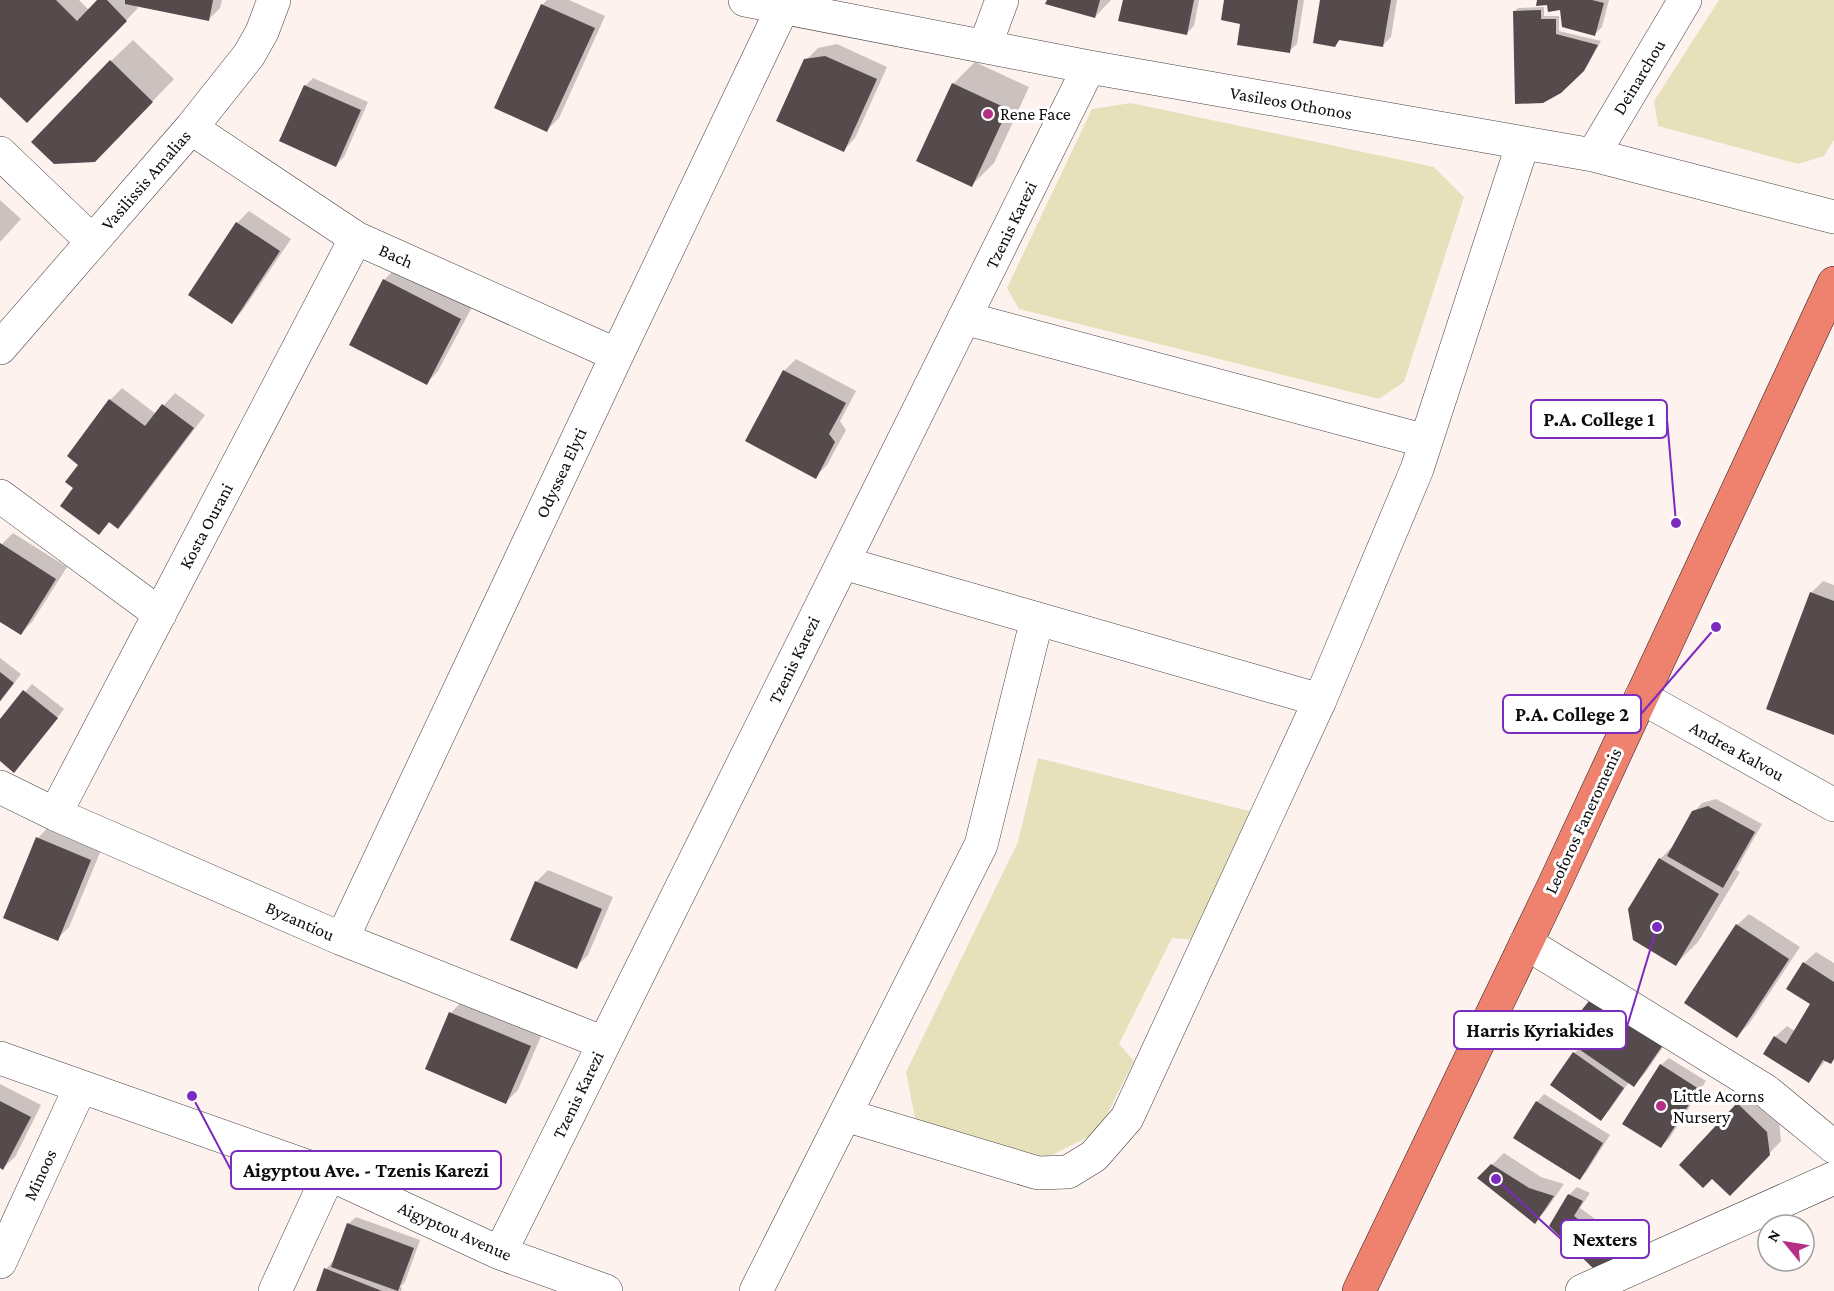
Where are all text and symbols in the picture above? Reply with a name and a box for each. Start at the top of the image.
street label: Deinarchou [1609,35,1669,118]
street label: Vasileos Othonos [1228,82,1354,124]
place label: Rene Face [1000,104,1071,124]
marker: Rene Face [981,107,995,121]
street label: Vasilissis Amalias [97,126,195,234]
street label: Tzenis Karezi [981,178,1041,272]
street label: Bach [376,240,416,272]
callout: P.A. College 1 [1531,400,1667,438]
text: P.A. College 1 [1543,408,1655,430]
street label: Odyssea Elyti [531,425,591,521]
street label: Kosta Ourani [175,480,237,572]
street label: Tzenis Karezi [764,613,824,707]
callout: P.A. College 2 [1503,695,1641,733]
text: P.A. College 2 [1515,703,1629,725]
street label: Andrea Kalvou [1686,717,1788,785]
street label: Leoforos Faneromenis [1540,745,1626,897]
street label: Byzantiou [263,897,338,945]
callout: Harris Kyriakides [1454,1011,1626,1049]
text: Harris Kyriakides [1466,1019,1614,1041]
street label: Tzenis Karezi [548,1048,608,1142]
place label: Little Acorns Nursery [1673,1086,1764,1127]
marker: Little Acorns Nursery [1654,1099,1668,1113]
street label: Minoos [19,1146,61,1204]
callout: Aigyptou Ave. - Tzenis Karezi [231,1151,501,1189]
text: Aigyptou Ave. - Tzenis Karezi [242,1159,489,1181]
street label: Aigyptou Avenue [395,1197,515,1265]
north arrow [1756,1213,1816,1273]
callout: Nexters [1561,1220,1649,1258]
text: N [1763,1227,1784,1245]
text: Nexters [1573,1228,1637,1250]

